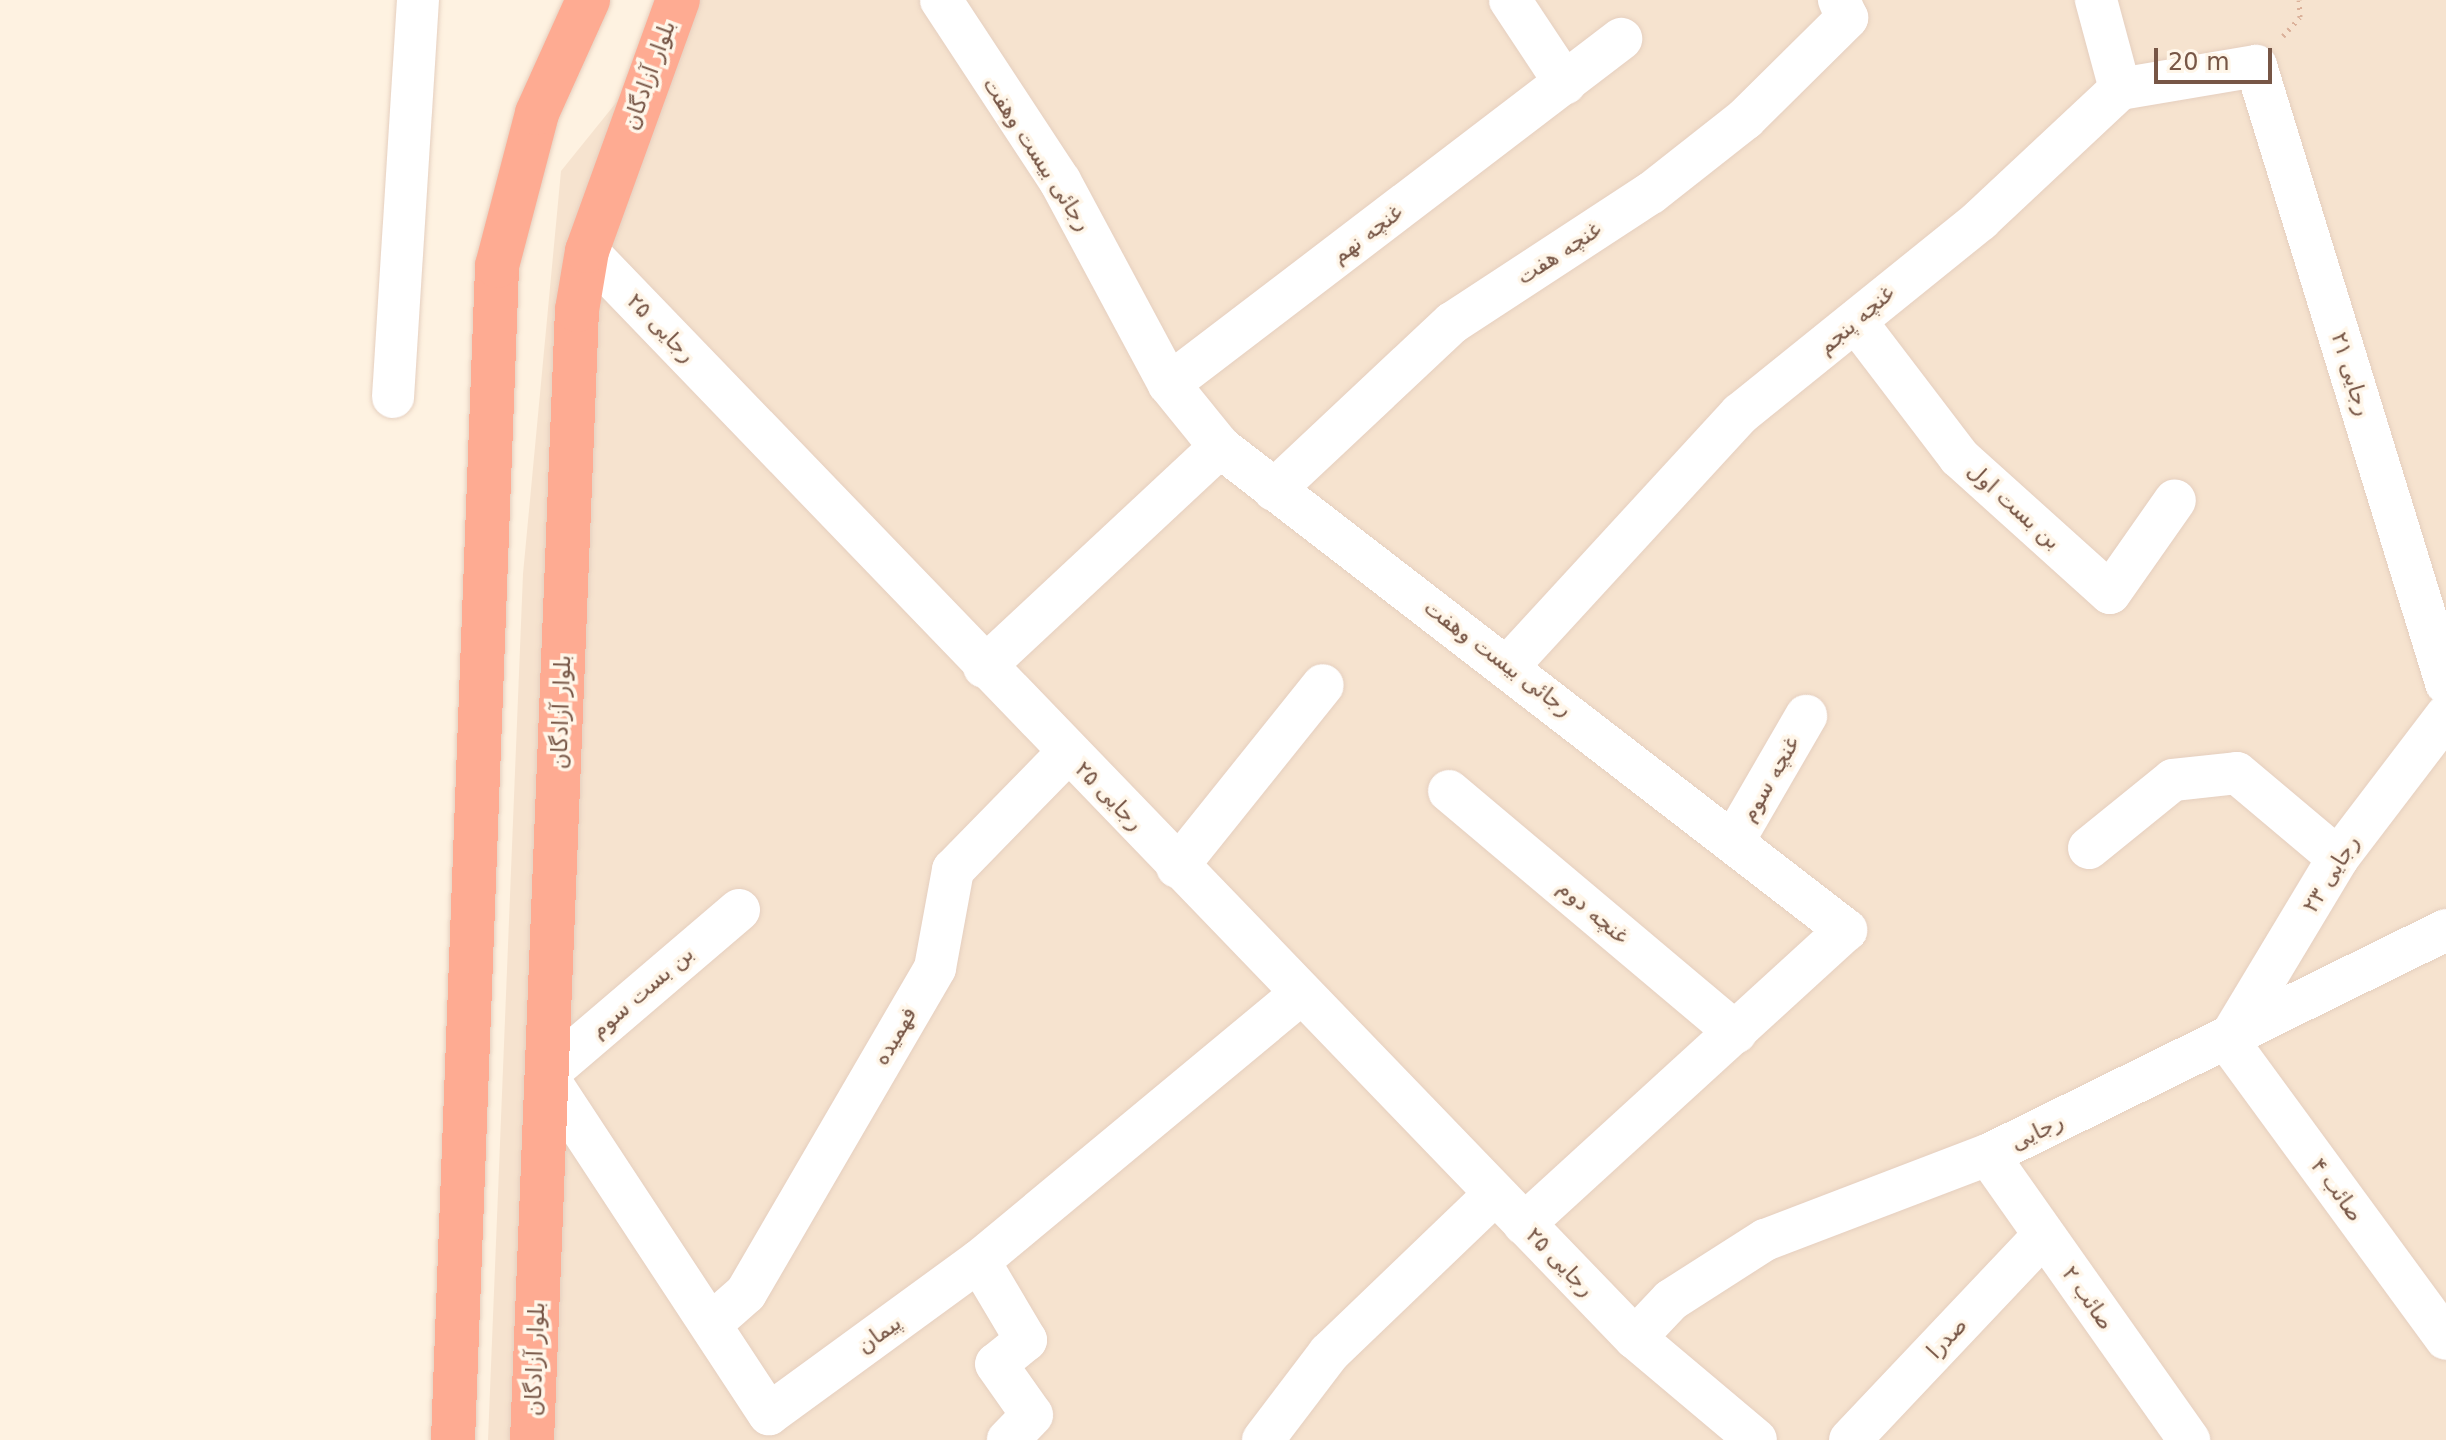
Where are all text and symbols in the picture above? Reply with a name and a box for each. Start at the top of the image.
street label: بلوار آزادگان [617,17,681,133]
scale bar [2158,32,2276,82]
text: 20 m [2168,48,2230,76]
street label: رجائی بیست وهفت [977,72,1097,236]
street label: غنچه نهم [1326,199,1408,269]
street label: غنچه هفت [1512,216,1606,290]
street label: غنچه پنجم [1812,280,1900,360]
street label: رجایی ۲۵ [622,288,700,368]
street label: رجایی ۲۱ [2326,329,2376,419]
street label: بن بست اول [1962,457,2066,555]
street label: رجائی بیست وهفت [1419,594,1577,722]
street label: بلوار آزادگان [546,654,576,770]
street label: غنچه سوم [1735,731,1805,827]
street label: رجایی ۲۵ [1070,756,1148,836]
street label: رجایی ۲۳ [2297,831,2365,917]
street label: غنچه دوم [1552,875,1634,949]
street label: بن بست سوم [585,940,699,1044]
street label: فهمیده [868,1002,922,1070]
street label: رجایی [2006,1108,2068,1156]
street label: صائب ۴ [2305,1153,2369,1227]
street label: رجایی ۲۵ [1521,1222,1599,1302]
street label: صائب ۲ [2057,1261,2119,1335]
street label: بلوار آزادگان [520,1301,550,1417]
street label: پیمان [852,1309,906,1359]
street label: صدرا [1921,1312,1973,1364]

